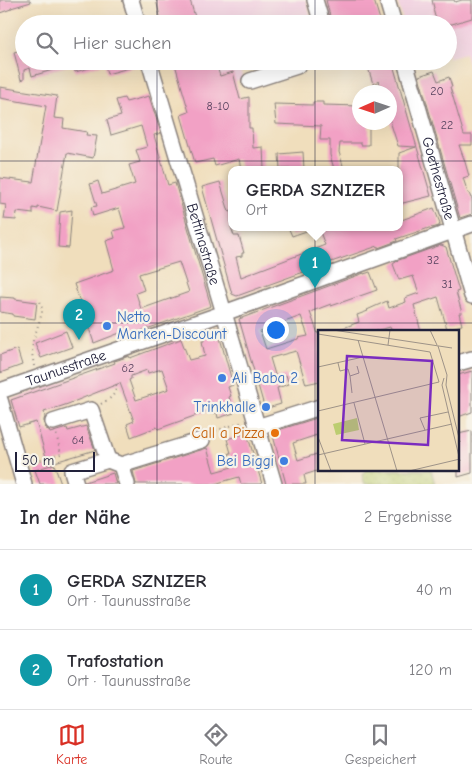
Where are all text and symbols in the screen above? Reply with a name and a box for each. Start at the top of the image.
search box [15,15,457,70]
icon: search [33,29,61,57]
text: Hier suchen [73,32,171,54]
house number: 20 [430,84,444,98]
north arrow [352,85,397,130]
house number: 8-10 [206,99,230,113]
house number: 22 [441,118,453,132]
street label: Goethestraße [418,135,459,222]
popup [228,166,403,231]
text: GERDA SZNIZER [246,179,385,201]
street label: Bettinastraße [183,201,224,287]
text: Ort [246,201,267,219]
pin: 1 [299,247,331,288]
house number: 32 [427,253,439,267]
house number: 31 [442,277,453,291]
pin: 2 [63,299,95,340]
place label: Netto Marken-Discount [117,308,227,343]
your location [263,317,289,343]
marker: Netto Marken-Discount [101,320,113,332]
inset map [318,330,460,472]
street label: Taunusstraße [24,346,109,390]
house number: 62 [122,361,134,375]
place label: Ali Baba 2 [232,369,298,387]
marker: Ali Baba 2 [216,372,228,384]
place label: Trinkhalle [193,398,256,416]
marker: Trinkhalle [260,401,272,413]
place label: Call a Pizza [191,424,265,442]
marker: Call a Pizza [269,427,281,439]
house number: 64 [72,433,84,447]
scale bar [15,449,95,472]
text: 50 m [22,452,54,469]
place label: Bei Biggi [217,452,274,470]
marker: Bei Biggi [278,455,290,467]
text: In der Nähe [20,505,130,529]
text: 2 Ergebnisse [364,508,452,526]
text: GERDA SZNIZER [67,570,206,592]
text: 1 [33,581,39,599]
text: 40 m [416,581,452,599]
text: Ort · Taunusstraße [67,592,191,610]
text: Trafostation [67,650,164,672]
text: 2 [32,661,40,679]
text: 120 m [409,661,452,679]
text: Ort · Taunusstraße [67,672,191,690]
tab: Karte [56,721,87,768]
tab: Route [199,721,233,768]
tab: Gespeichert [345,721,416,768]

